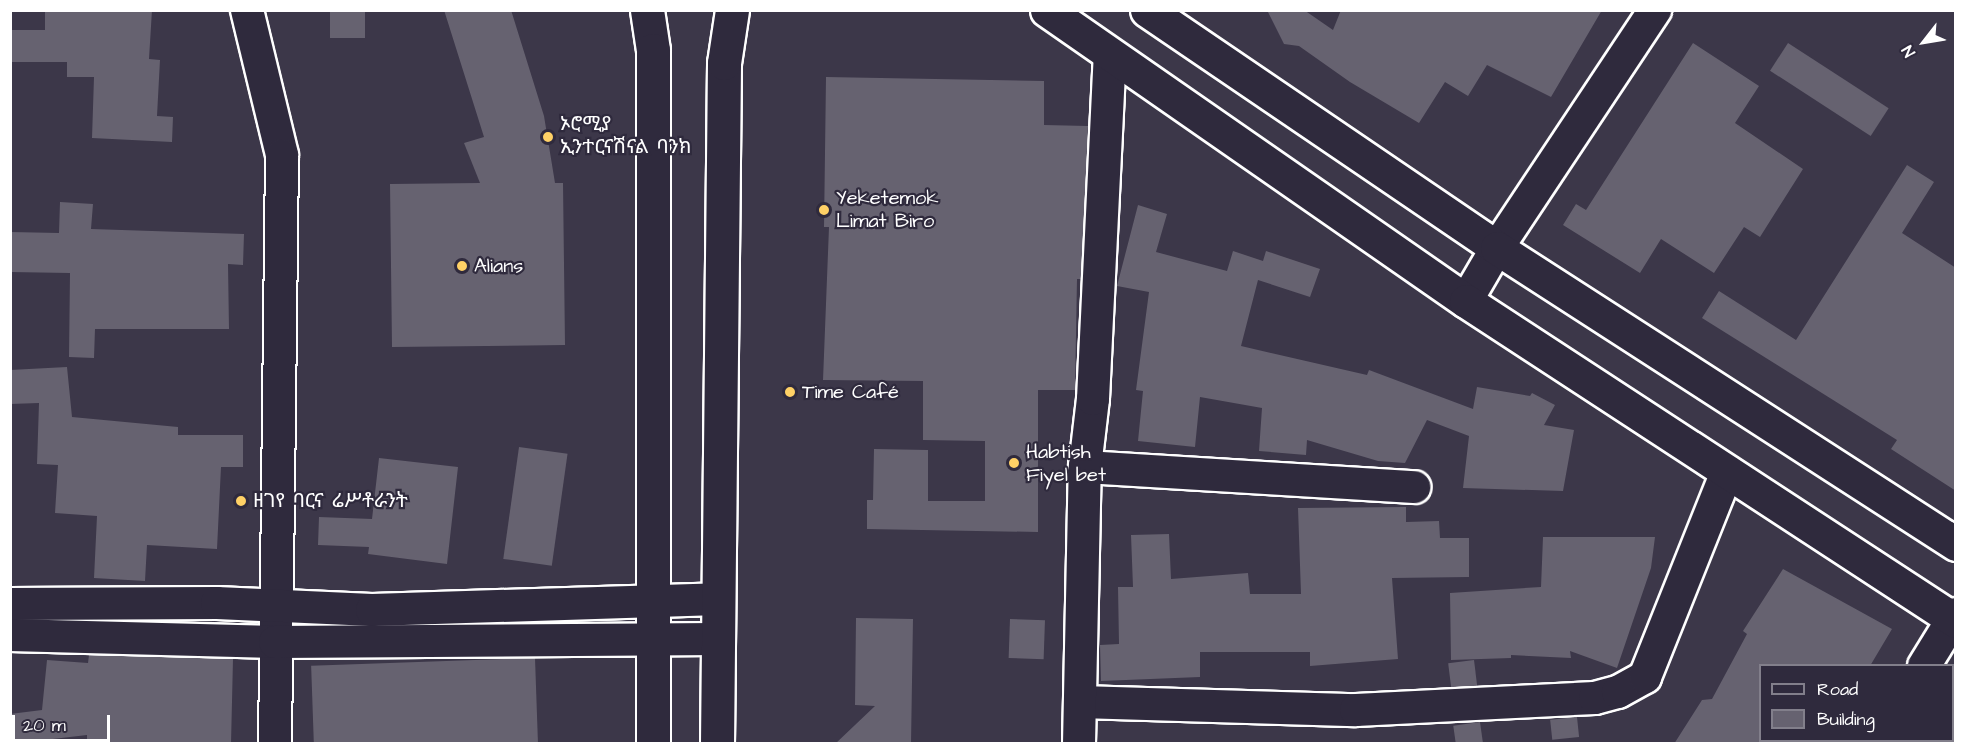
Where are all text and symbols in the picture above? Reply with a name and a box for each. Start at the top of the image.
north arrow [1894,12,1954,72]
text: N [1897,41,1921,61]
place label: ኦሮሚያ ኢንተርናሽናል ባንክ [560,113,691,160]
marker: ኦሮሚያ ኢንተርናሽናል ባንክ [541,130,555,144]
place label: Yeketemok Limat Biro [836,186,939,233]
marker: Yeketemok Limat Biro [817,203,831,217]
place label: Alians [474,254,523,278]
marker: Alians [455,259,469,273]
place label: Time Café [802,380,899,404]
marker: Time Café [783,385,797,399]
place label: Habtish Fiyel bet [1026,440,1106,487]
marker: Habtish Fiyel bet [1007,456,1021,470]
place label: ዘገየ ባርና ሬሥቶራንት [253,489,408,513]
marker: ዘገየ ባርና ሬሥቶራንት [234,494,248,508]
legend [1759,664,1954,742]
text: Road [1817,677,1858,702]
scale bar [15,703,112,741]
text: Building [1817,707,1875,732]
text: 20 m [23,713,66,738]

